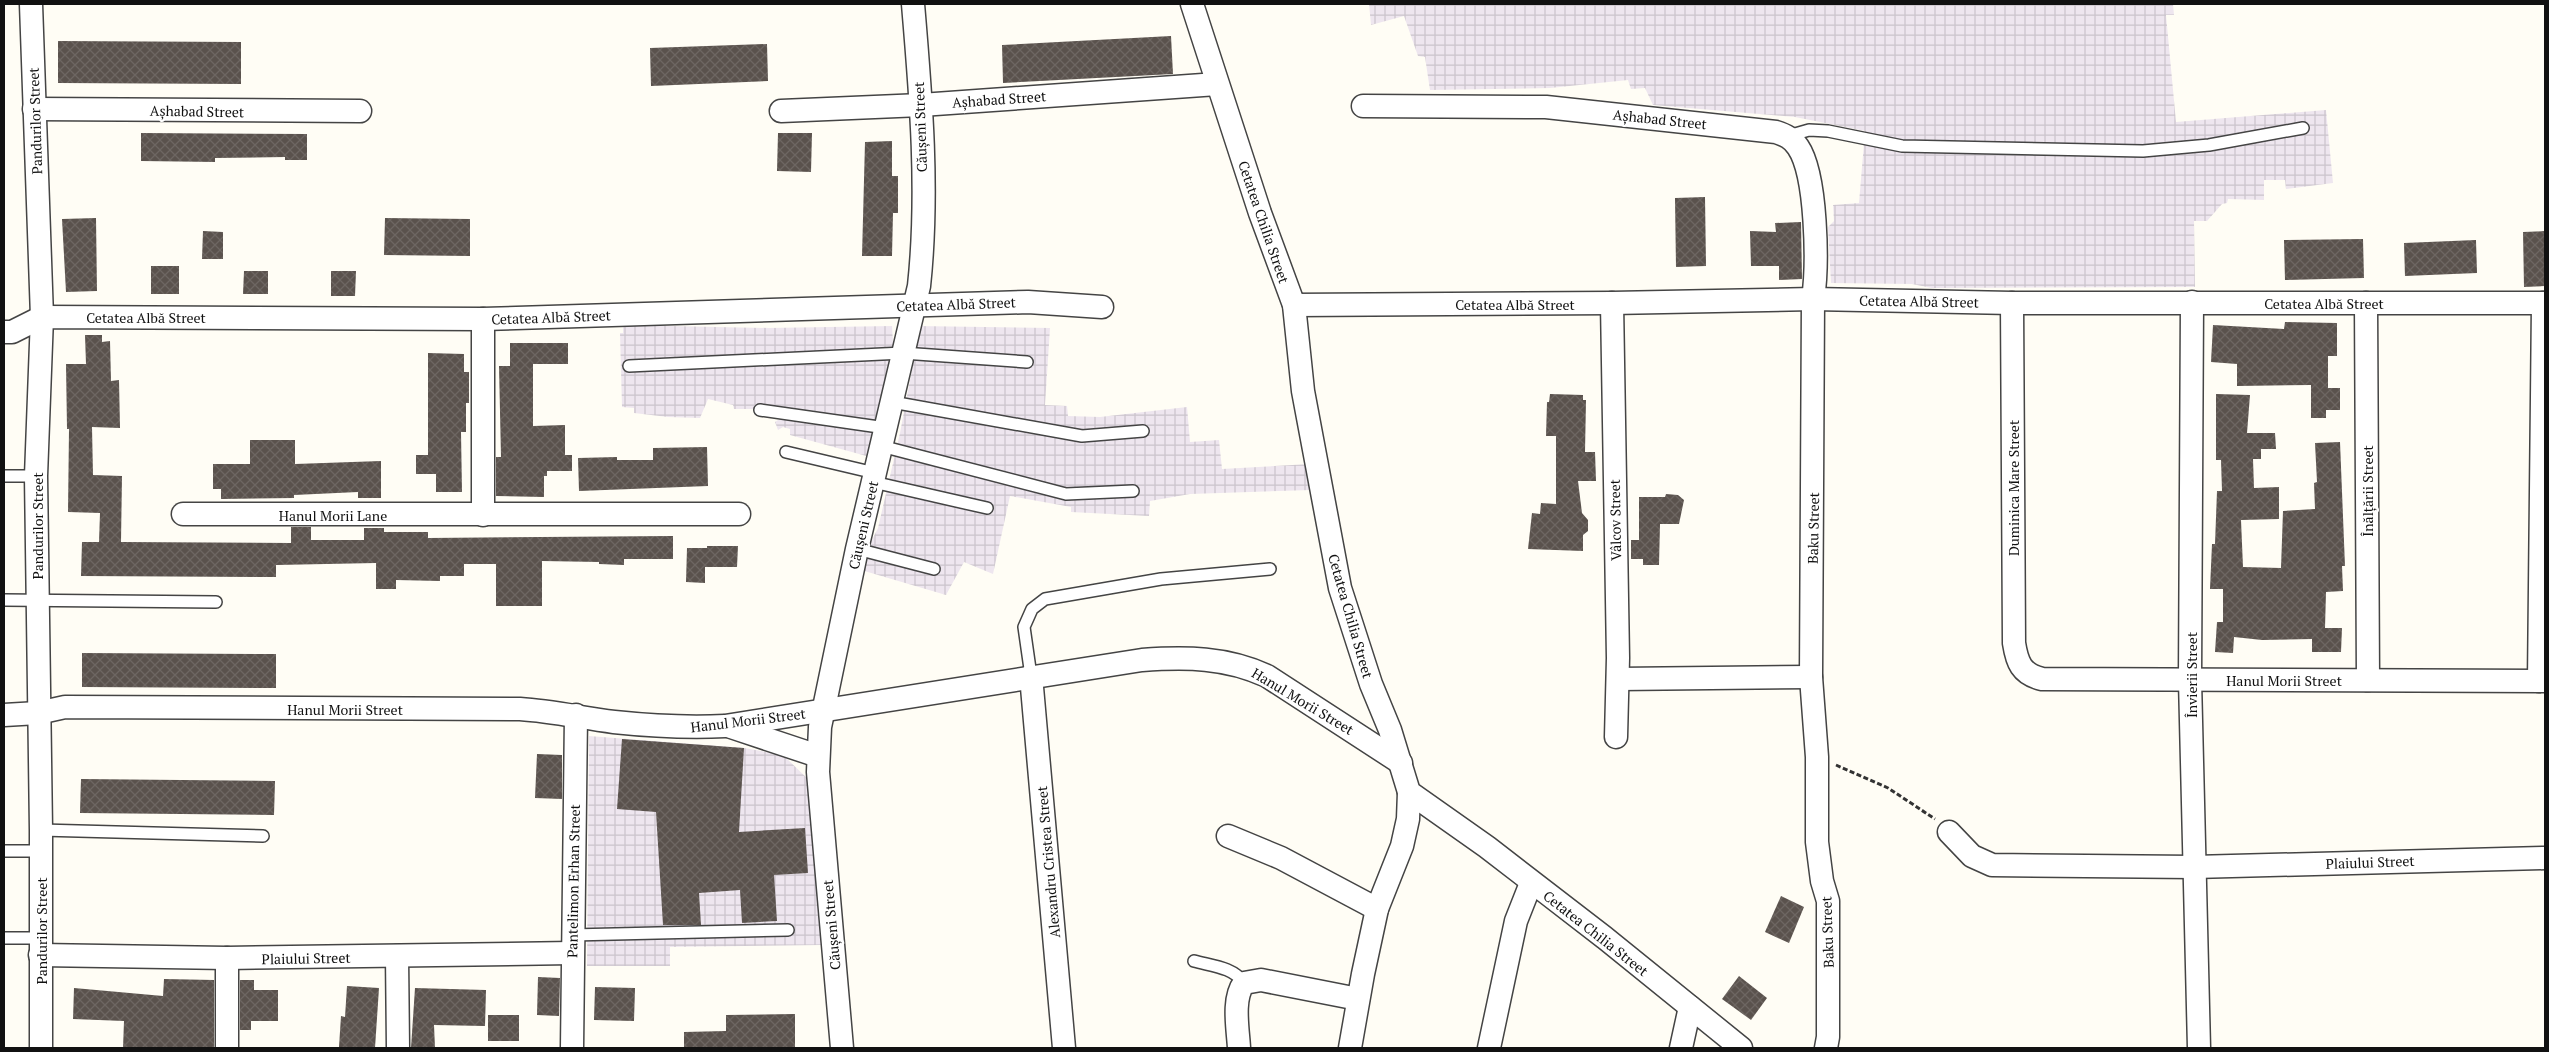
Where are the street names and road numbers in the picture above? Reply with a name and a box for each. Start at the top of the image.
street label: Pandurilor Street [24,66,46,175]
street label: Căușeni Street [909,81,931,173]
street label: Așhabad Street [951,86,1047,112]
street label: Așhabad Street [150,101,245,121]
street label: Așhabad Street [1612,105,1709,133]
street label: Cetatea Chilia Street [1234,158,1294,287]
street label: Cetatea Albă Street [1859,290,1980,312]
street label: Cetatea Albă Street [896,292,1017,316]
street label: Cetatea Albă Street [2264,294,2385,313]
street label: Cetatea Albă Street [1455,295,1576,314]
street label: Cetatea Albă Street [491,305,612,329]
street label: Cetatea Albă Street [86,308,207,327]
street label: Duminica Mare Street [2004,419,2023,556]
street label: Înălțării Street [2358,445,2377,537]
street label: Pandurilor Street [28,472,47,580]
street label: Căușeni Street [844,478,883,571]
street label: Vâlcov Street [1605,478,1625,561]
street label: Baku Street [1803,491,1823,564]
street label: Hanul Morii Lane [279,506,387,525]
street label: Cetatea Chilia Street [1324,552,1378,681]
street label: Învierii Street [2182,631,2201,718]
street label: Hanul Morii Street [1249,663,1358,739]
street label: Hanul Morii Street [2226,671,2343,690]
street label: Hanul Morii Street [287,700,404,719]
street label: Hanul Morii Street [689,703,807,736]
street label: Alexandru Cristea Street [1032,784,1064,939]
street label: Pantelimon Erhan Street [562,803,584,958]
street label: Plaiului Street [2325,851,2416,873]
street label: Pandurilor Street [32,877,51,985]
street label: Căușeni Street [818,878,844,971]
street label: Cetatea Chilia Street [1540,886,1653,981]
street label: Baku Street [1816,895,1838,968]
street label: Plaiului Street [261,948,352,968]

